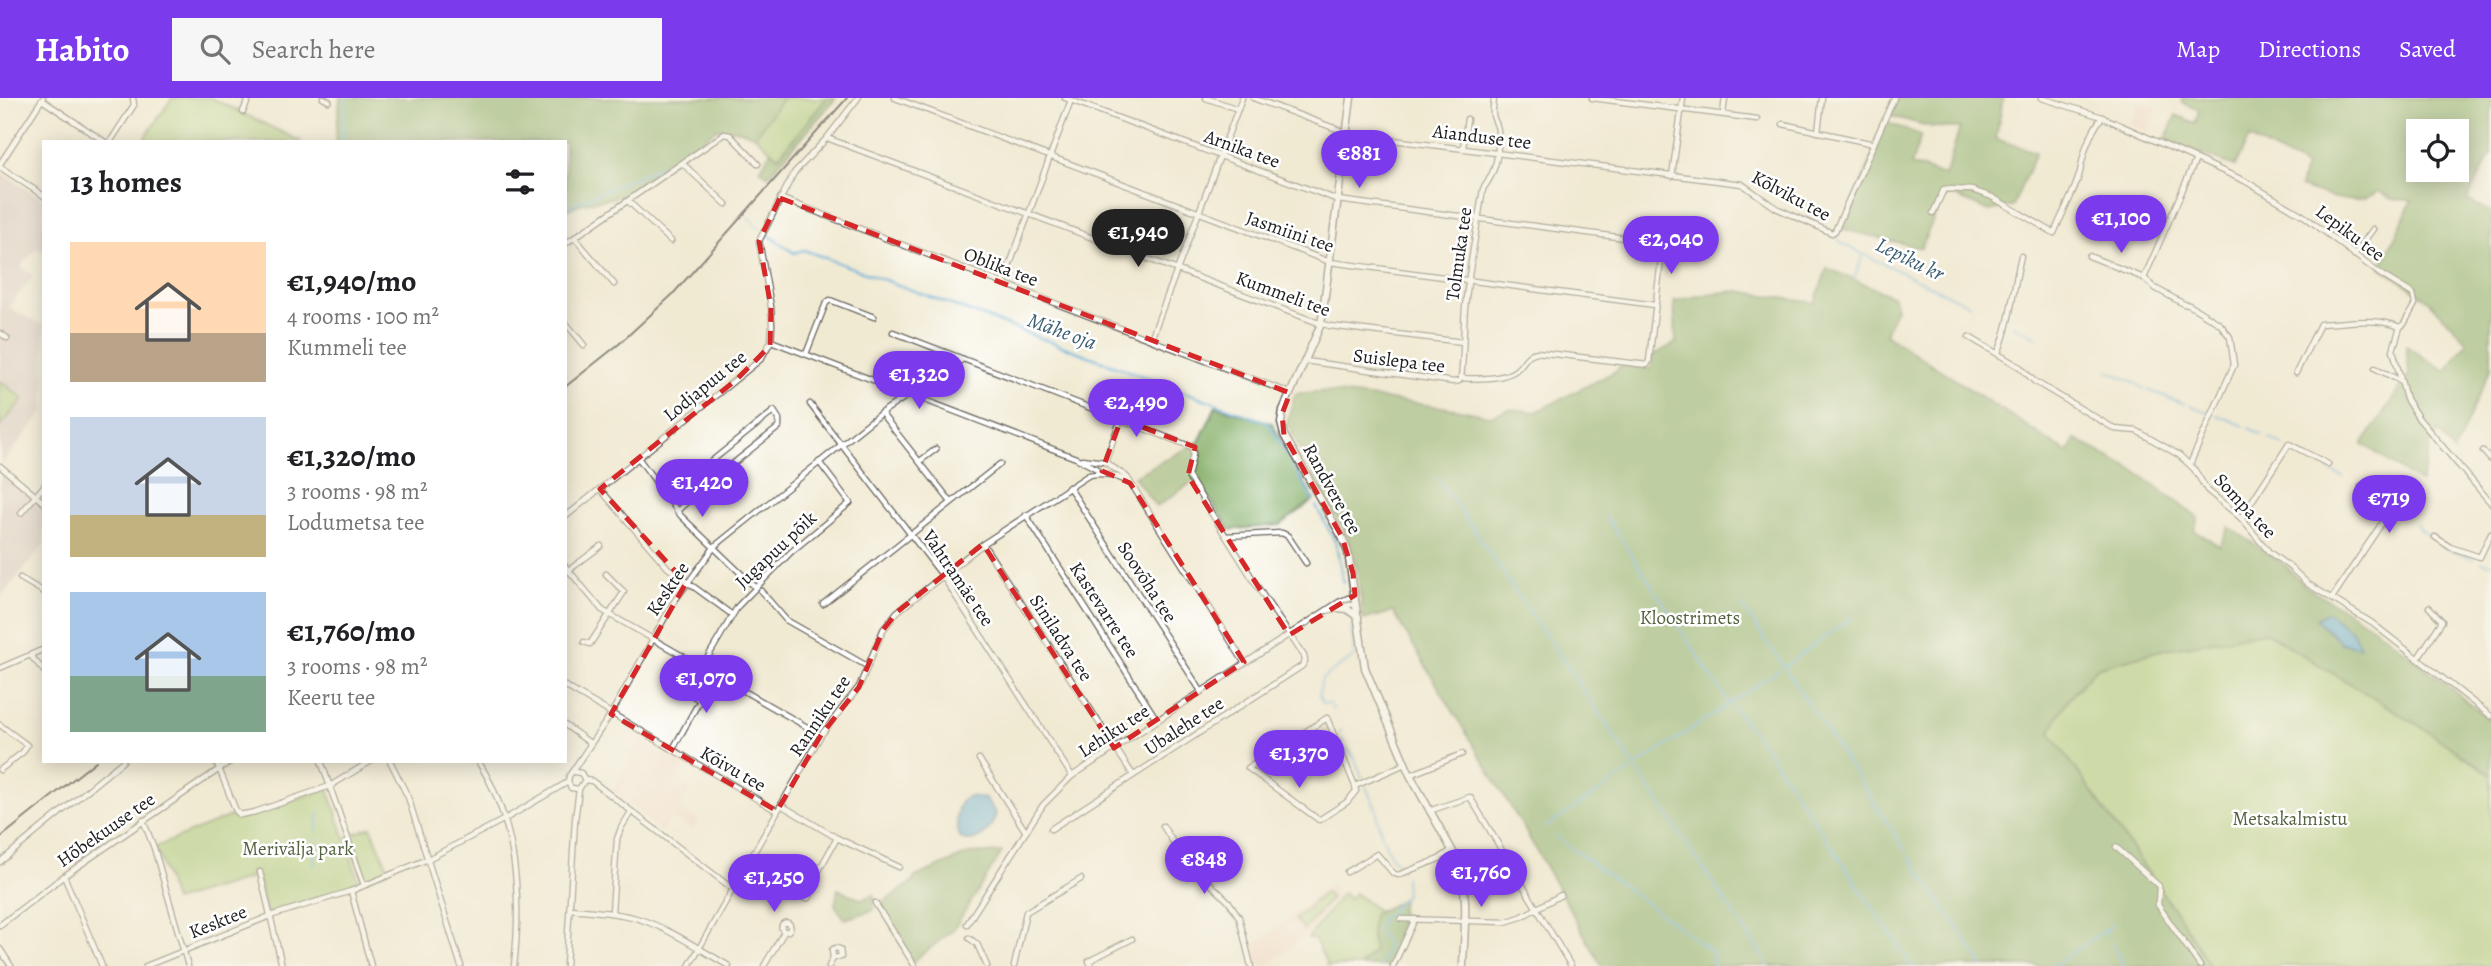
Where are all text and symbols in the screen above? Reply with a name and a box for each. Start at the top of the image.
search box [172,18,662,81]
text: Habito [35,27,130,72]
icon: search [196,30,234,68]
text: Search here [252,32,375,67]
text: Map [2176,33,2220,65]
text: Directions [2258,33,2361,65]
text: Saved [2399,33,2456,65]
street label: Aianduse tee [1430,118,1533,156]
map controls [2406,119,2469,182]
button: locate [2406,119,2469,182]
street label: Arnika tee [1200,123,1283,175]
pin: €881 [1318,130,1400,190]
text: €881 [1337,137,1381,168]
text: 13 homes [70,162,182,202]
icon: filters [501,163,539,201]
street label: Kõlviku tee [1747,164,1835,228]
pin: €1,100 [2064,195,2178,255]
street label: Lepiku tee [2310,198,2390,268]
text: €1,100 [2092,202,2151,233]
street label: Jasmiini tee [1243,205,1337,259]
street label: Tolmuka tee [1440,205,1478,303]
pin: €1,940 [1081,209,1195,269]
text: €1,940 [1108,216,1168,247]
pin: €2,040 [1614,216,1728,276]
text: €2,040 [1639,223,1703,254]
water label: Lepiku kr [1871,230,1950,288]
street label: Oblika tee [960,241,1042,293]
text: €1,940/mo [287,261,417,301]
street label: Kummeli tee [1232,265,1334,323]
icon: home [126,270,210,354]
text: 4 rooms · 100 m² [287,301,439,332]
water label: Mähe oja [1024,306,1100,356]
text: Kummeli tee [287,332,407,363]
street label: Suislepa tee [1352,342,1446,380]
street label: Lodjapuu tee [658,344,752,428]
pin: €1,320 [862,352,976,411]
text: €1,320 [889,358,949,389]
pin: €2,490 [1079,380,1193,439]
text: €2,490 [1104,386,1168,417]
text: €1,320/mo [287,436,416,476]
street label: Randvere tee [1296,439,1368,539]
icon: home [126,445,210,529]
pin: €1,420 [645,460,759,519]
text: €1,420 [671,466,733,497]
street label: Sompa tee [2208,468,2282,544]
text: 3 rooms · 98 m² [287,476,428,507]
pin: €719 [2348,476,2430,535]
text: €719 [2368,482,2410,513]
street label: Jugapuu põik [730,505,823,595]
text: Lodumetsa tee [287,507,425,538]
street label: Vahtramäe tee [915,524,1000,631]
street label: Soovõha tee [1111,536,1183,628]
street label: Kesktee [640,557,696,621]
street label: Kastevarre tee [1063,557,1145,663]
street label: Siniladva tee [1023,590,1099,686]
park label: Kloostrimets [1640,605,1740,631]
text: €1,760/mo [287,611,415,651]
icon: home [126,620,210,704]
text: 3 rooms · 98 m² [287,651,428,682]
pin: €1,070 [649,656,763,715]
text: €1,070 [676,662,736,693]
street label: Ranniku tee [783,670,857,762]
text: Keeru tee [287,682,375,713]
street label: Ubalehe tee [1139,691,1229,761]
street label: Lehiku tee [1073,698,1155,764]
pin: €1,370 [1242,730,1356,790]
text: €1,370 [1270,737,1328,768]
street label: Kõivu tee [695,740,771,798]
street label: Hõbekuuse tee [52,786,160,874]
park label: Metsakalmistu [2233,806,2348,832]
park label: Merivälja park [242,836,354,862]
pin: €848 [1163,836,1245,896]
text: €848 [1181,843,1227,874]
pin: €1,760 [1424,850,1538,909]
pin: €1,250 [717,854,831,914]
text: €1,760 [1451,856,1511,887]
text: €1,250 [744,861,804,892]
street label: Kesktee [185,899,251,945]

